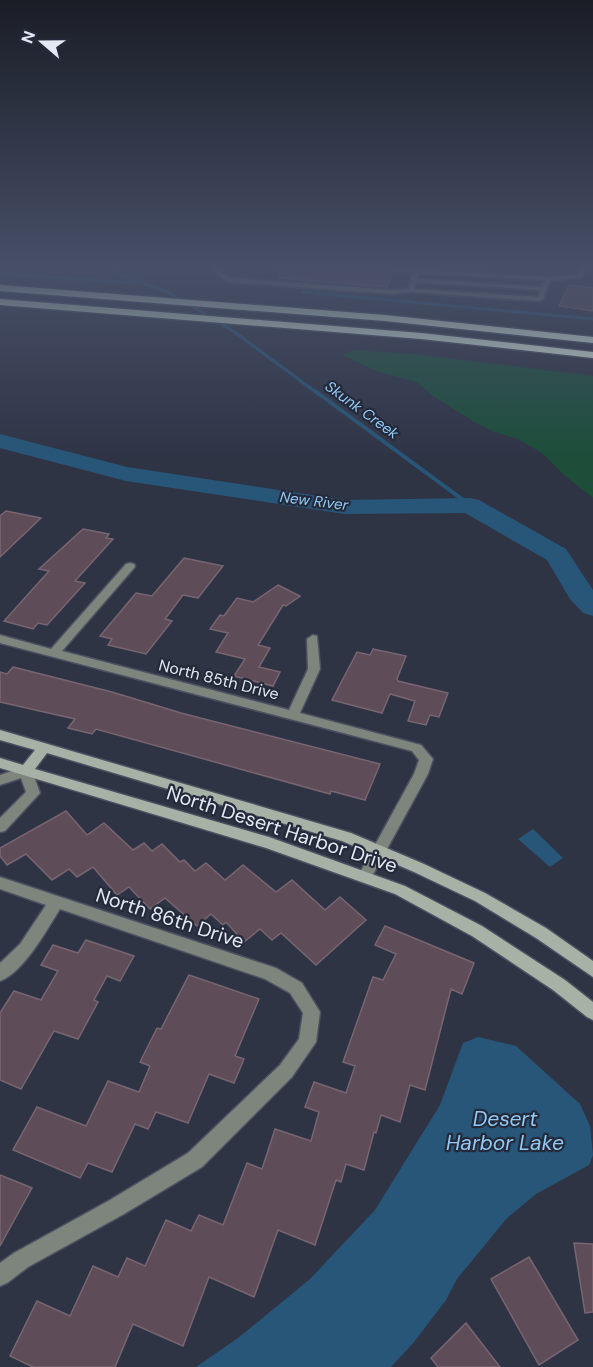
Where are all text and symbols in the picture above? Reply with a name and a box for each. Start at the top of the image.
north arrow [12,12,72,72]
text: N [17,28,40,46]
water label: Skunk Creek [321,376,403,444]
water label: New River [279,487,350,515]
street label: North 85th Drive [157,654,281,705]
street label: North Desert Harbor Drive [163,779,401,879]
street label: North 86th Drive [93,882,247,954]
water label: Desert Harbor Lake [446,1105,564,1157]

